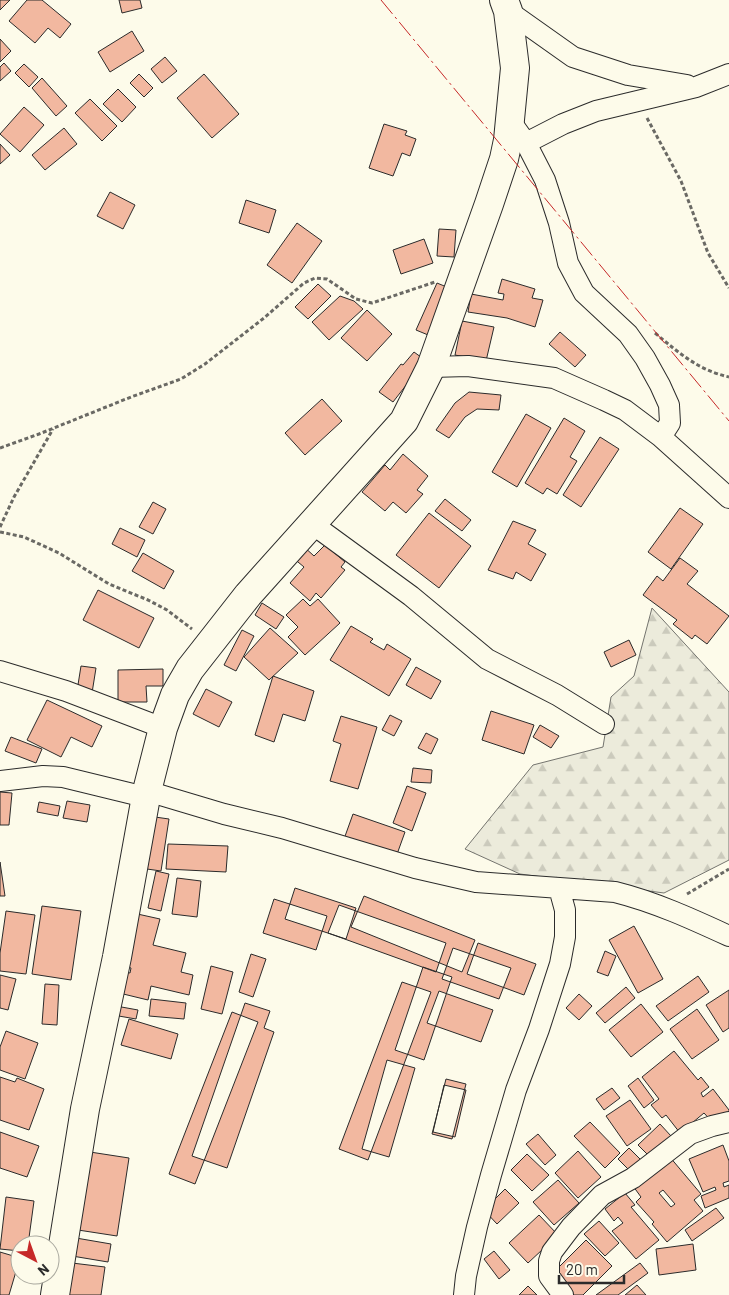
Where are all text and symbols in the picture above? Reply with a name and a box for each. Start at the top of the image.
north arrow [10,1235,60,1285]
scale bar [559,1252,624,1284]
text: 20 m [566,1260,598,1278]
text: N [35,1261,53,1280]

